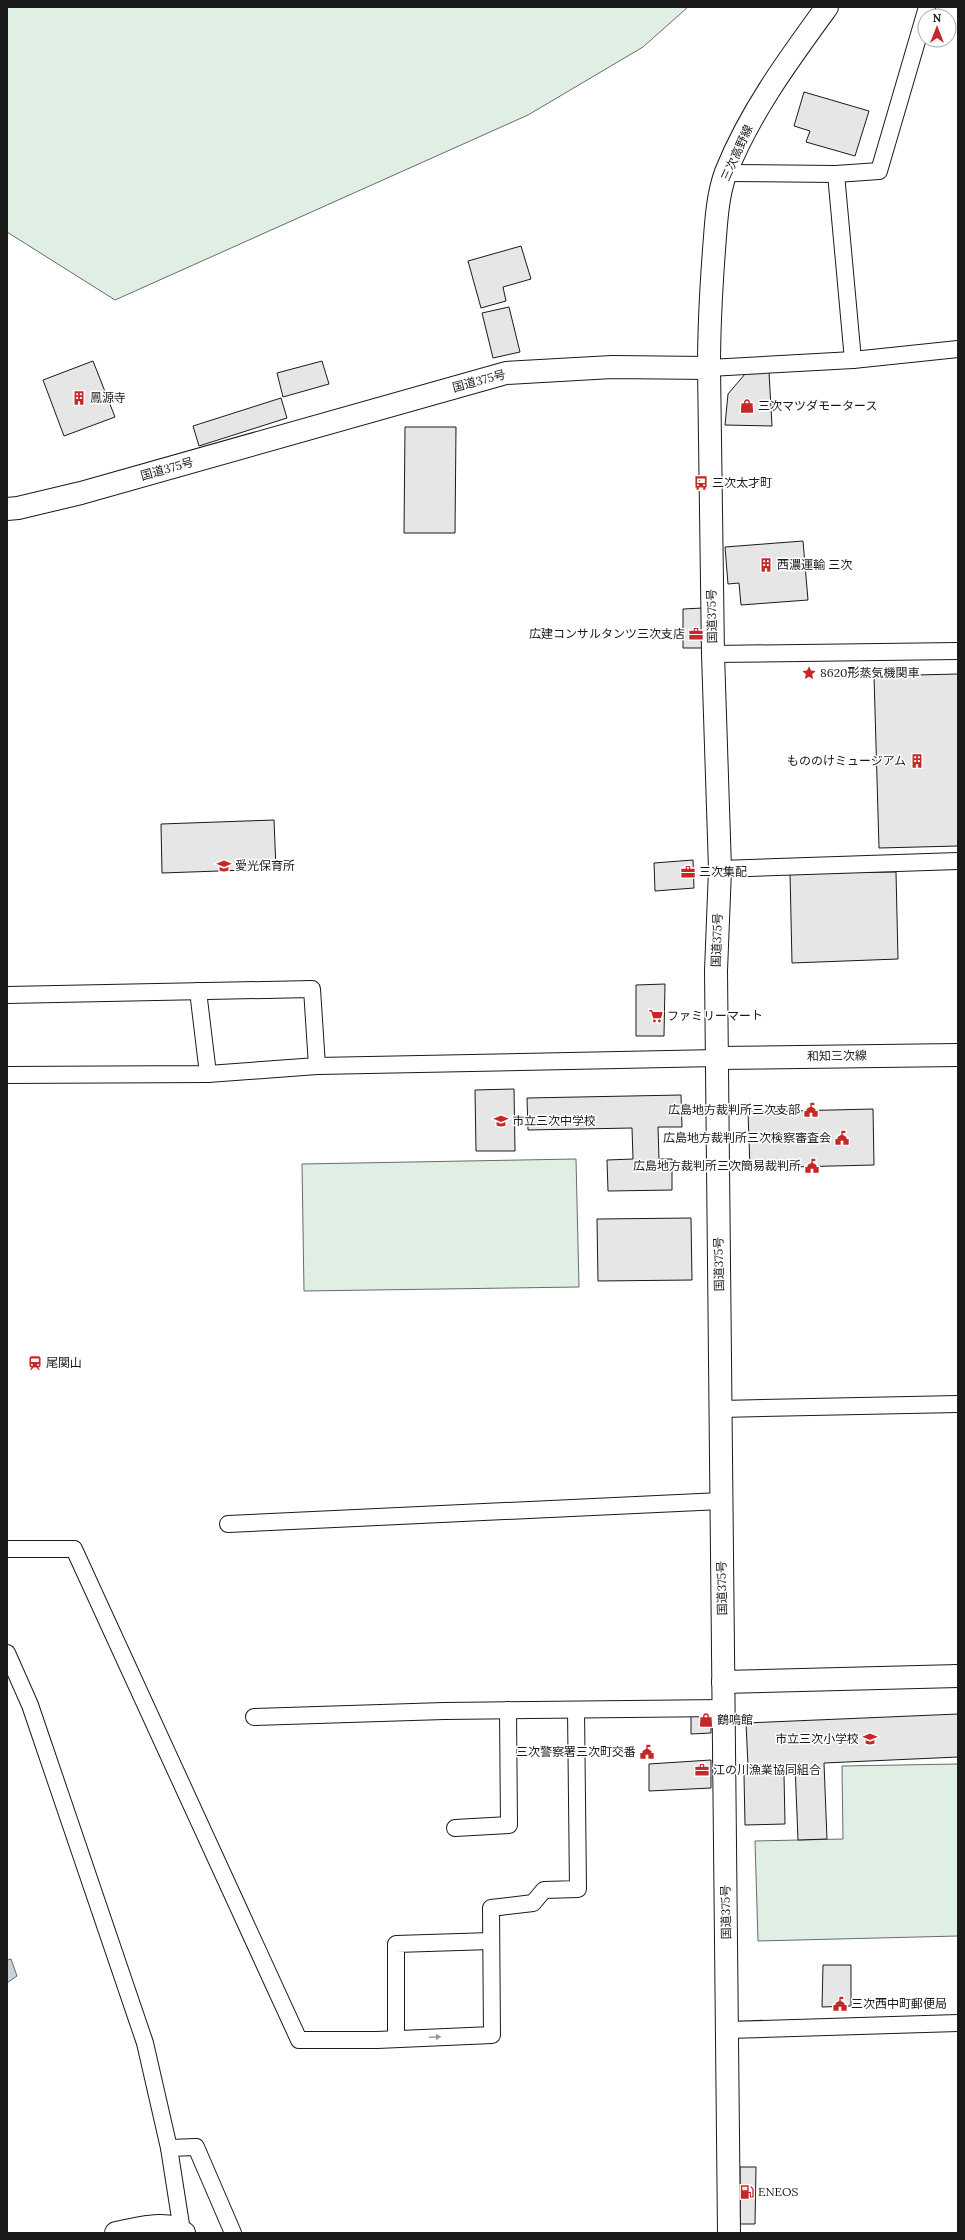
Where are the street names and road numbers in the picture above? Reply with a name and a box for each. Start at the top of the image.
street label: 三次高野線 [717,122,756,183]
street label: 国道375号 [451,366,507,395]
street label: 国道375号 [139,454,195,483]
street label: 国道375号 [704,589,719,643]
street label: 国道375号 [708,913,725,967]
street label: 和知三次線 [807,1047,867,1064]
street label: 国道375号 [711,1237,726,1291]
street label: 国道375号 [714,1561,729,1615]
street label: 国道375号 [718,1885,733,1939]

